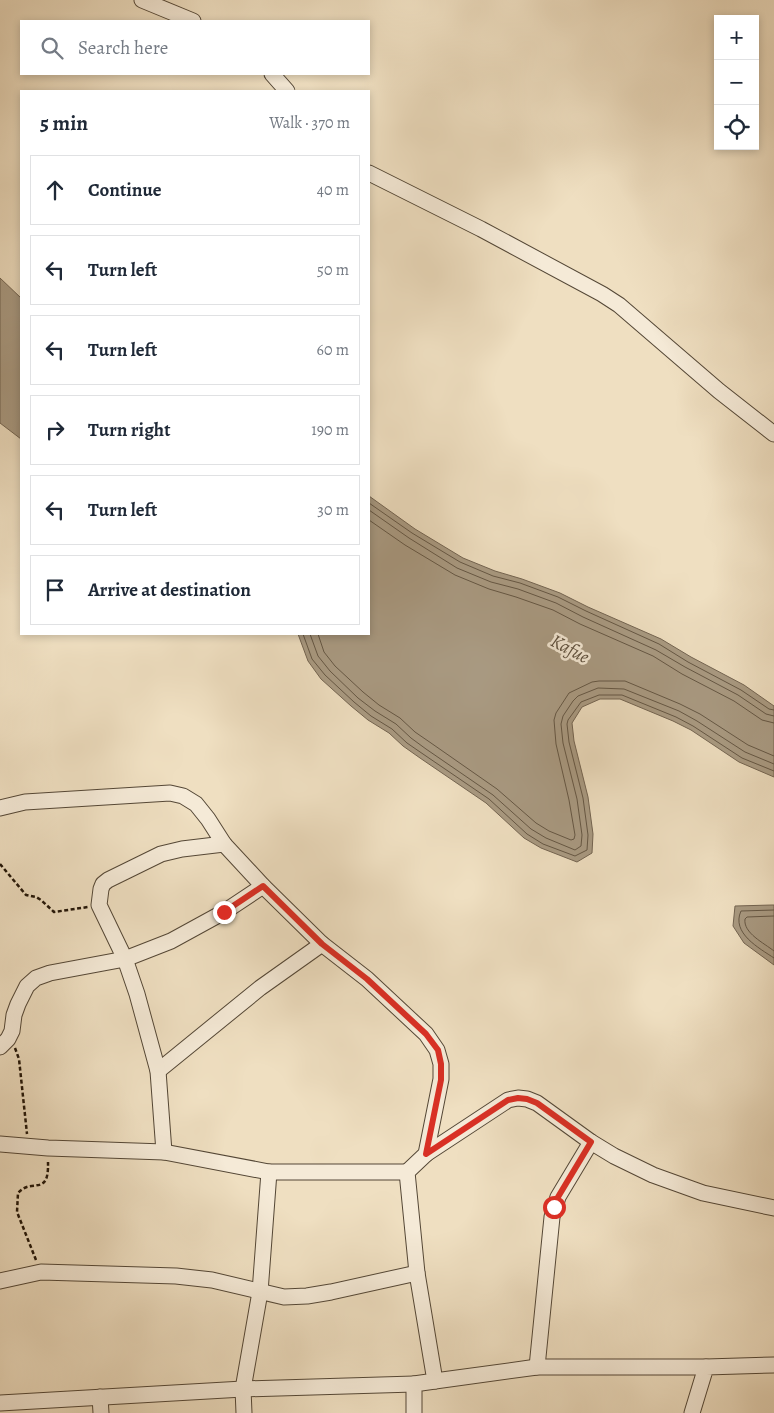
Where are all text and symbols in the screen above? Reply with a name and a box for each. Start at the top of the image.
map controls [714,15,759,150]
button: + [714,15,759,60]
search box [20,20,370,75]
icon: search [38,34,66,62]
text: Search here [78,35,168,61]
button: − [714,60,759,105]
button: locate [714,105,759,150]
text: 5 min [40,109,88,137]
text: Walk · 370 m [269,112,350,134]
icon: ahead [41,176,69,204]
text: Continue [88,177,162,203]
text: 40 m [317,179,349,201]
icon: left [41,256,69,284]
text: Turn left [88,257,157,283]
text: 50 m [317,259,349,281]
icon: left [41,336,69,364]
text: Turn left [88,337,157,363]
text: 60 m [317,339,349,361]
icon: right [41,416,69,444]
text: Turn right [88,417,170,443]
text: 190 m [311,419,349,441]
icon: left [41,496,69,524]
text: Turn left [88,497,157,523]
text: 30 m [317,499,349,521]
icon: arrive [41,576,69,604]
text: Arrive at destination [88,577,251,603]
water label: Kafue [546,628,594,670]
route end [213,901,236,924]
route start [543,1196,566,1219]

